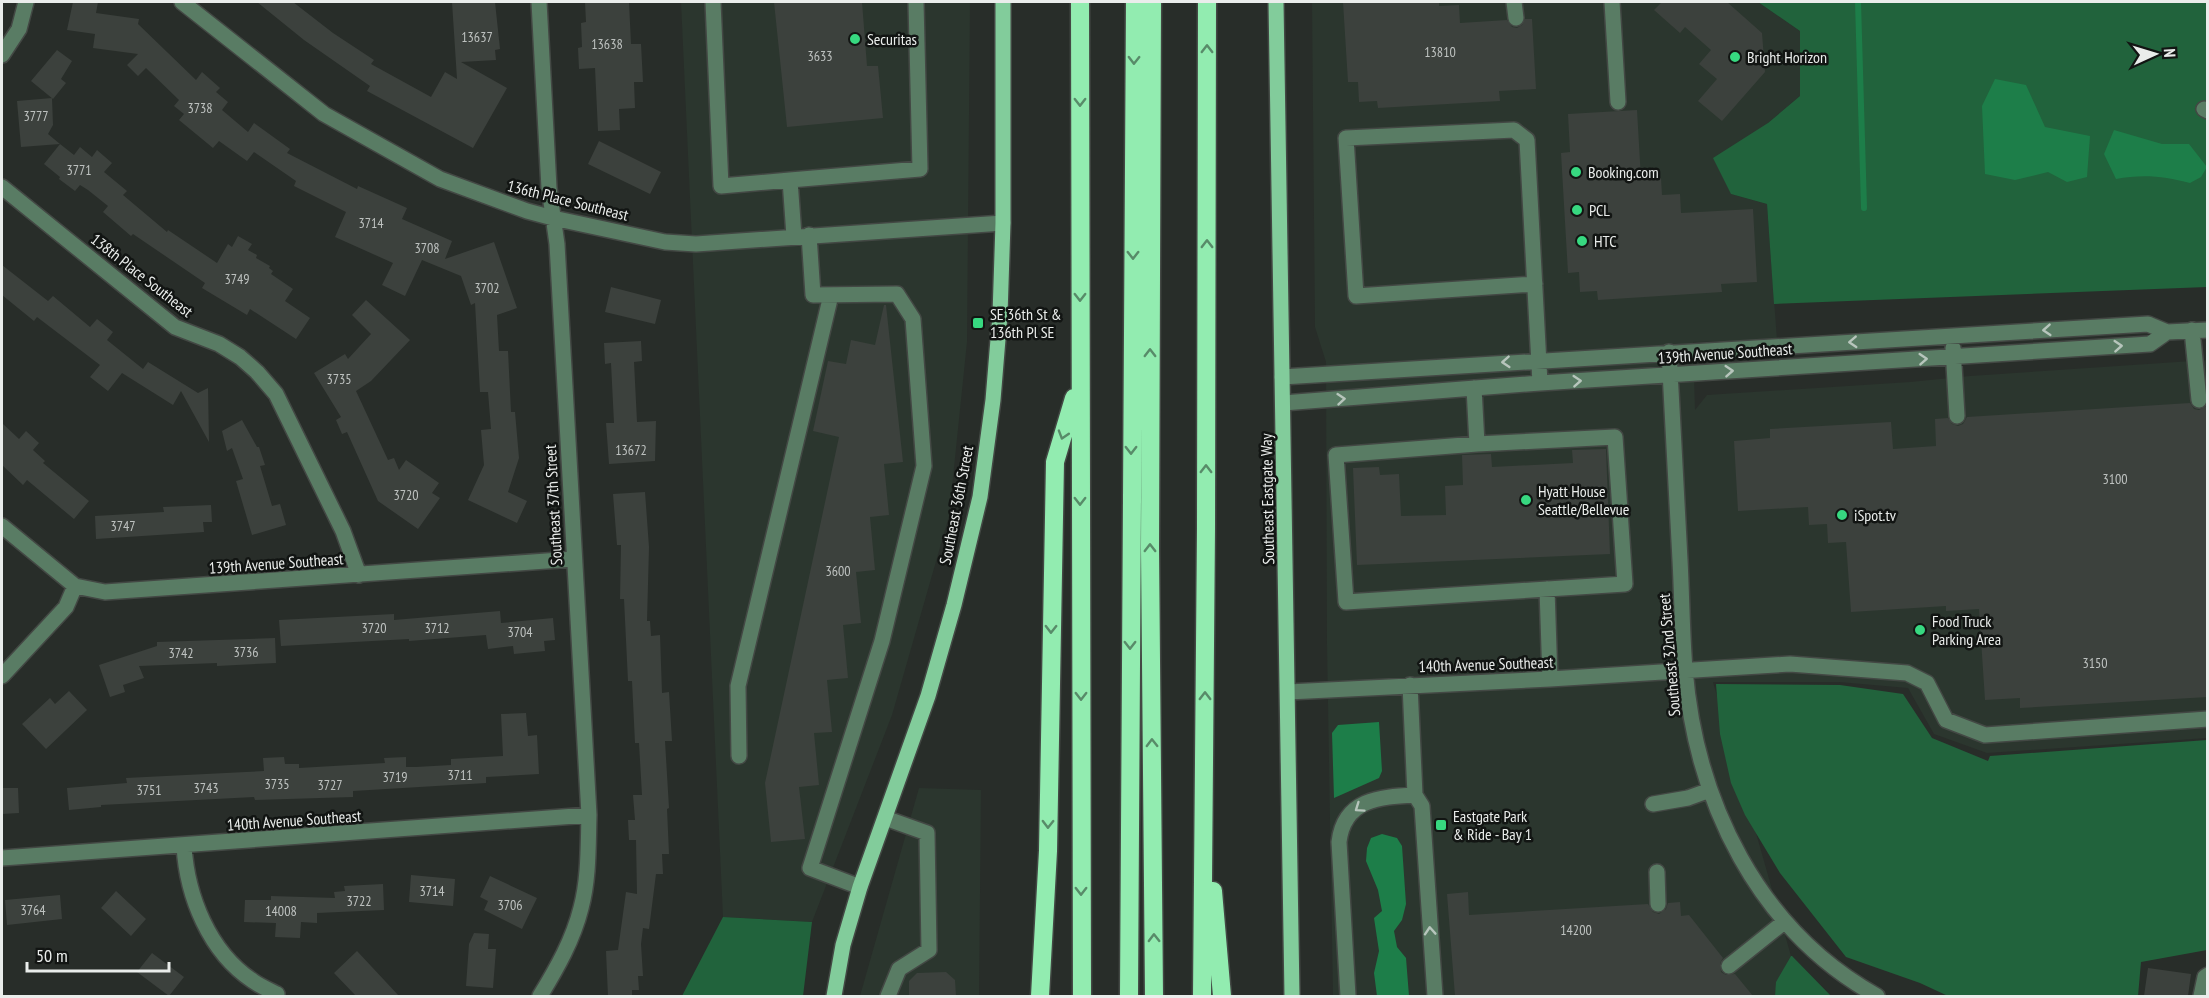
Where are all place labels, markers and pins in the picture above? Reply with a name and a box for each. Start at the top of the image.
place label: Securitas [867,29,917,49]
marker: Securitas [848,32,862,46]
place label: Bright Horizon [1747,47,1827,67]
marker: Bright Horizon [1728,50,1742,64]
place label: Booking.com [1588,162,1659,182]
marker: Booking.com [1569,165,1583,179]
place label: PCL [1589,200,1610,220]
marker: PCL [1570,203,1584,217]
place label: HTC [1594,231,1616,251]
marker: HTC [1575,234,1589,248]
place label: SE 36th St & 136th Pl SE [990,304,1061,342]
marker: SE 36th St & 136th Pl SE [971,316,985,330]
place label: Hyatt House Seattle/Bellevue [1538,481,1629,519]
marker: Hyatt House Seattle/Bellevue [1519,493,1533,507]
place label: iSpot.tv [1854,505,1897,525]
marker: iSpot.tv [1835,508,1849,522]
place label: Food Truck Parking Area [1932,611,2001,649]
marker: Food Truck Parking Area [1913,623,1927,637]
place label: Eastgate Park & Ride - Bay 1 [1453,806,1532,844]
marker: Eastgate Park & Ride - Bay 1 [1434,818,1448,832]

